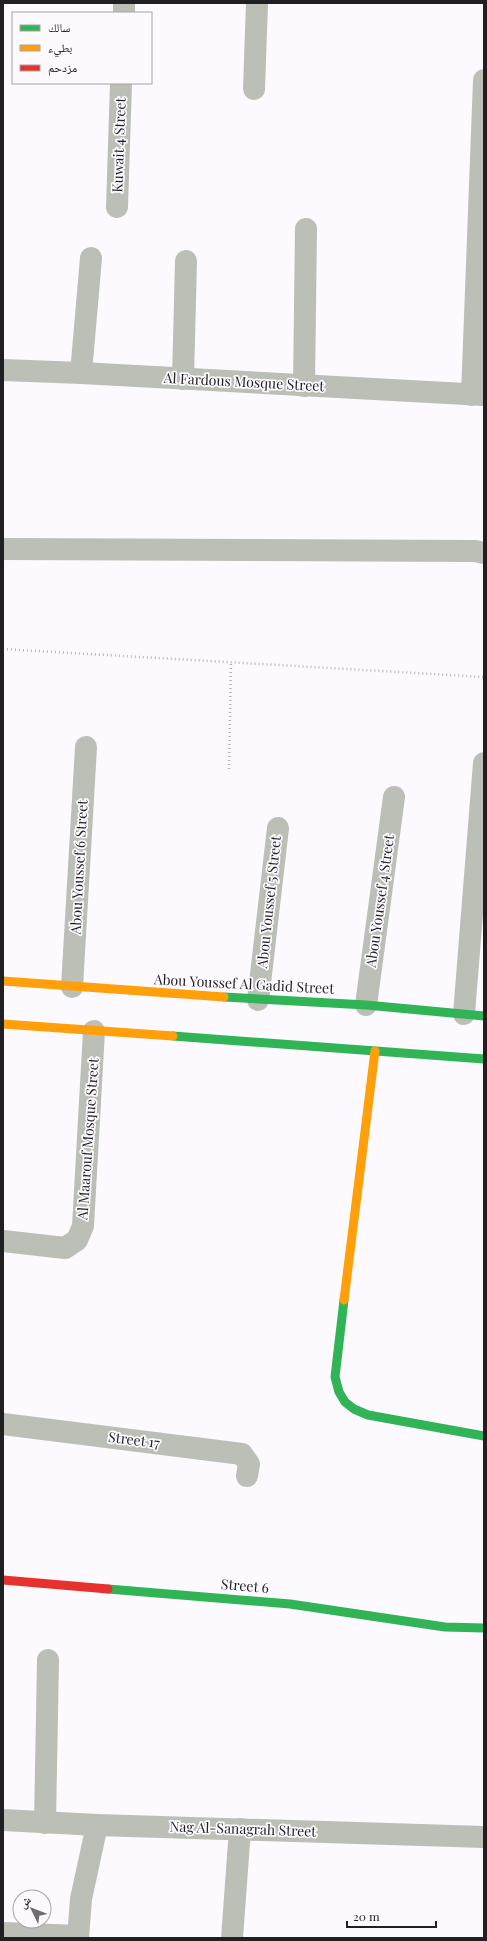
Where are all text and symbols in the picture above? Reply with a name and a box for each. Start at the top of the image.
legend [12,12,152,84]
text: سالك [48,19,70,35]
text: بطيء [48,39,72,58]
text: مزدحم [48,59,77,76]
street label: Kuwait 4 Street [107,96,130,193]
street label: Al Fardous Mosque Street [162,368,326,395]
street label: Abou Youssef 6 Street [65,798,92,936]
street label: Abou Youssef 4 Street [361,832,398,970]
street label: Abou Youssef 5 Street [252,834,285,970]
street label: Abou Youssef Al Gadid Street [152,969,336,998]
street label: Al Maarouf Mosque Street [72,1056,103,1222]
street label: Street 17 [107,1427,161,1452]
street label: Street 6 [220,1574,270,1597]
street label: Nag Al-Sanagrah Street [169,1816,318,1841]
north arrow [12,1889,52,1929]
text: ش [15,1892,35,1912]
scale bar [347,1903,436,1929]
text: 20 m [353,1908,380,1924]

